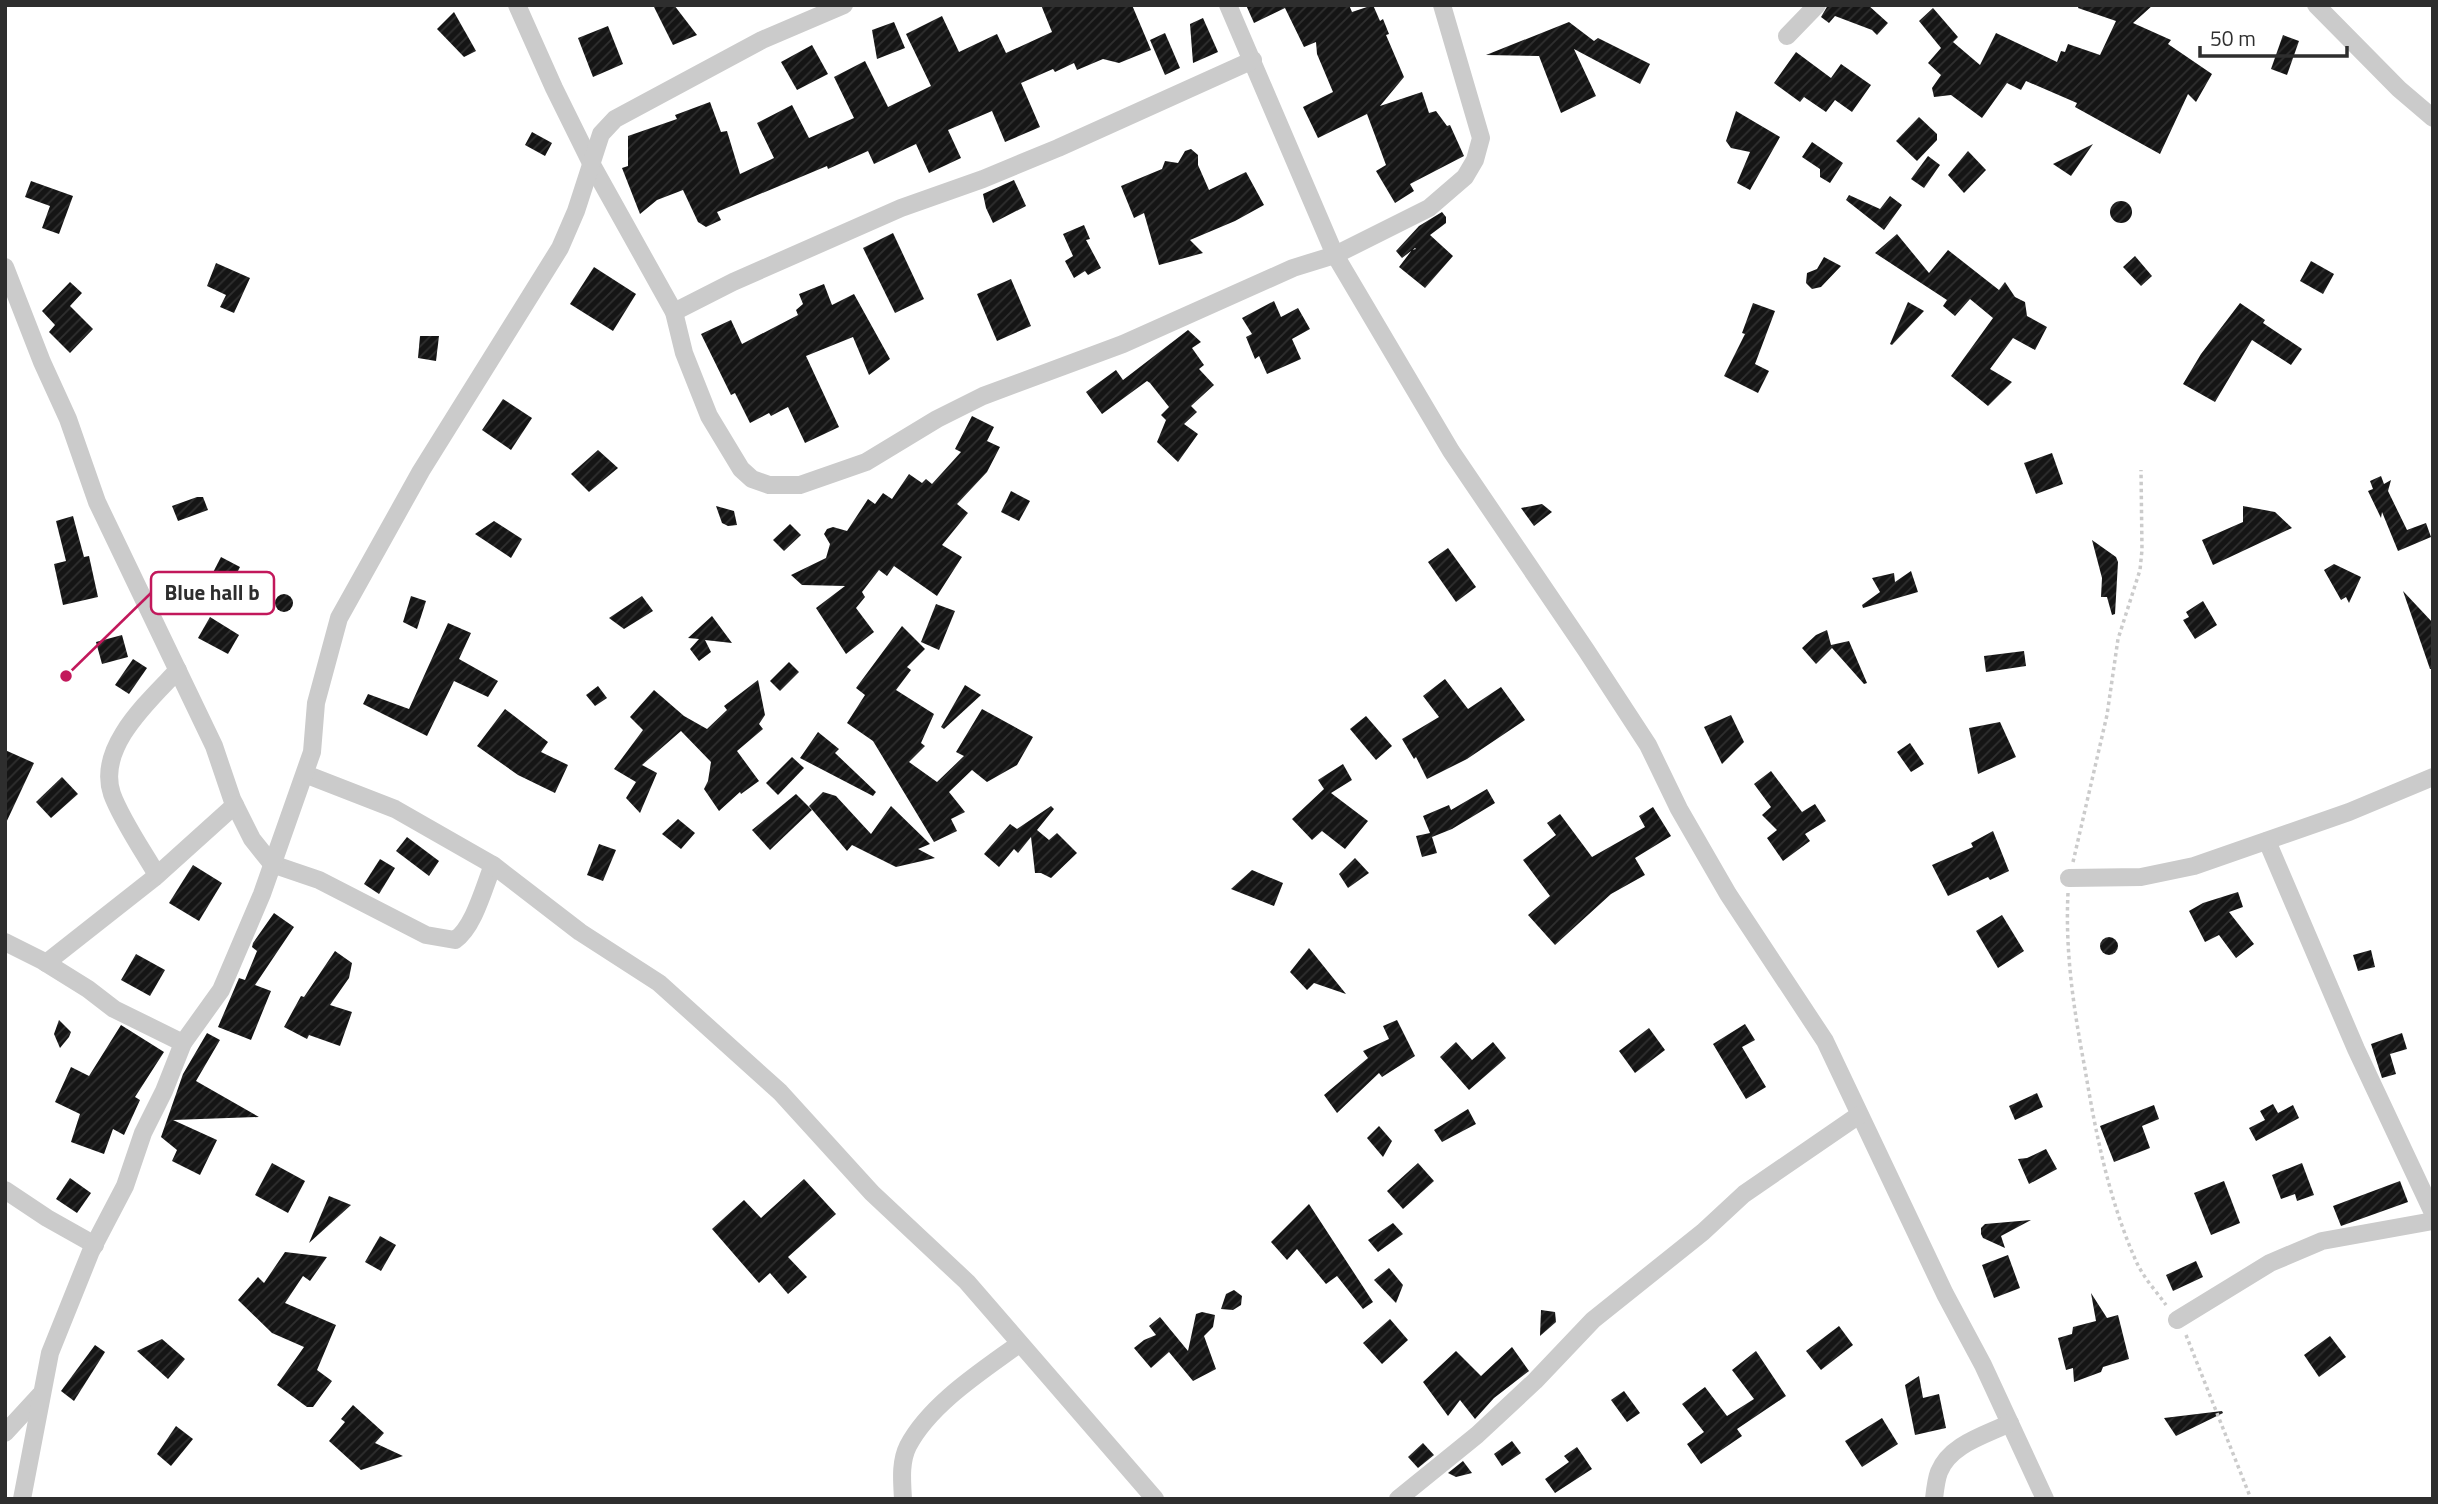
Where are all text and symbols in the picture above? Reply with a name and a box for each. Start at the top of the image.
scale bar [2200,14,2347,58]
text: 50 m [2210,22,2256,54]
callout: Blue hall b [151,572,274,614]
text: Blue hall b [164,576,260,608]

